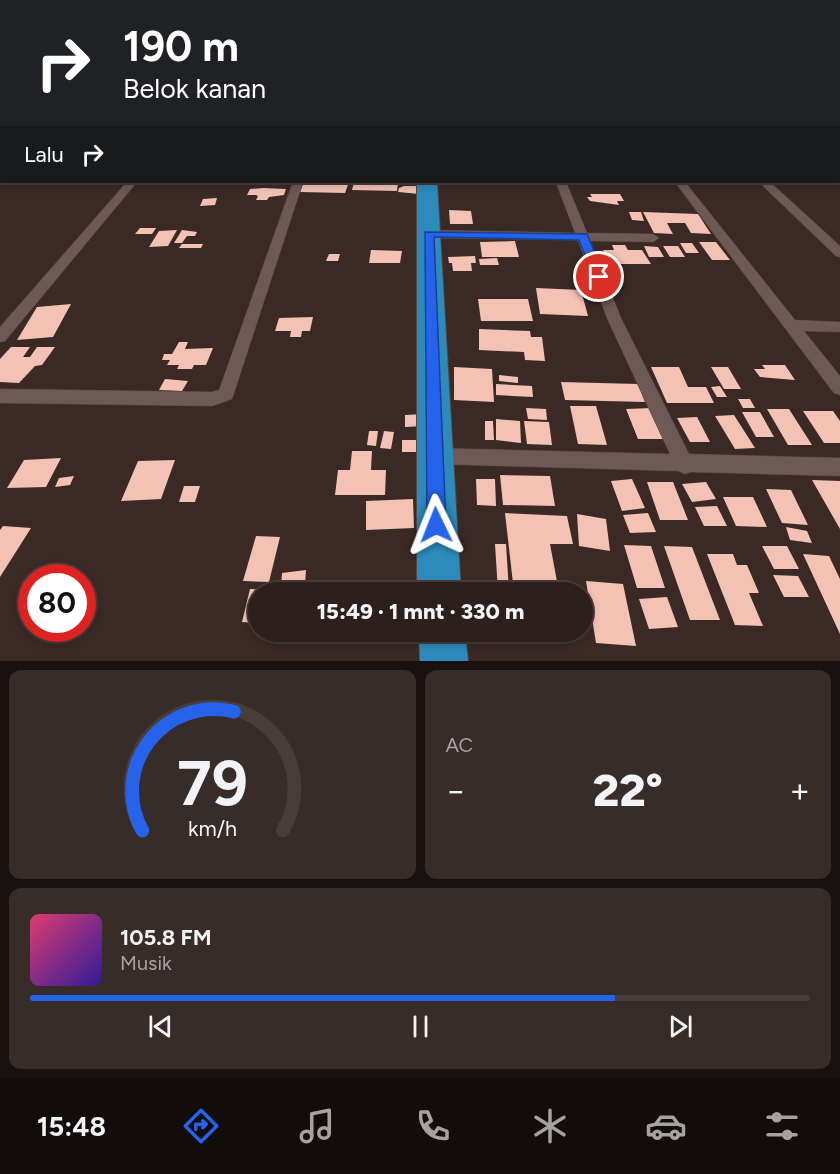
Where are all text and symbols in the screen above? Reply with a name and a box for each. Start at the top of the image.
text: 190 m [123,21,239,72]
icon: right [24,24,102,102]
text: Belok kanan [123,72,266,105]
icon: right [76,138,109,171]
text: Lalu [24,141,64,168]
pin [573,251,624,302]
icon: arrive [582,260,615,293]
position arrow [404,493,468,557]
speed limit sign: 80 [18,564,96,642]
text: 15:49 · 1 mnt · 330 m [317,598,524,625]
text: AC [446,733,473,757]
text: 79 [177,746,248,821]
text: 22° [593,763,663,817]
text: − [446,771,466,810]
text: + [789,771,810,810]
text: km/h [188,817,237,842]
text: 105.8 FM [120,924,212,951]
text: Musik [120,951,172,975]
icon: previous [144,1010,177,1043]
icon: pause [404,1010,437,1043]
icon: next [664,1010,697,1043]
icon: directions [180,1105,222,1147]
icon: music [296,1105,338,1147]
icon: phone [412,1105,454,1147]
icon: climate [529,1105,571,1147]
icon: car [645,1105,687,1147]
icon: filters [761,1105,803,1147]
text: 15:48 [37,1110,106,1143]

